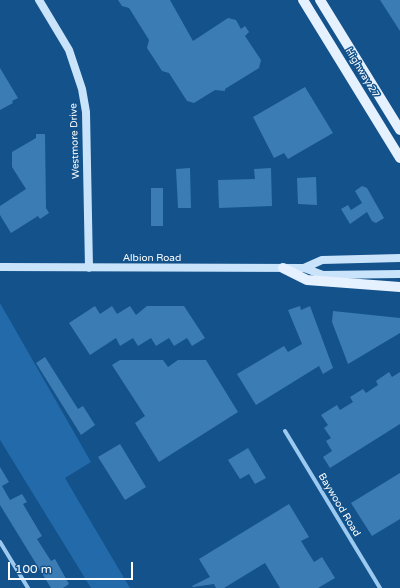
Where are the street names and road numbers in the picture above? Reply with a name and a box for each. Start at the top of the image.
street label: Highway 27 [342,46,382,100]
street label: Westmore Drive [68,103,82,179]
street label: Albion Road [123,252,181,264]
street label: Baywood Road [315,471,363,539]

